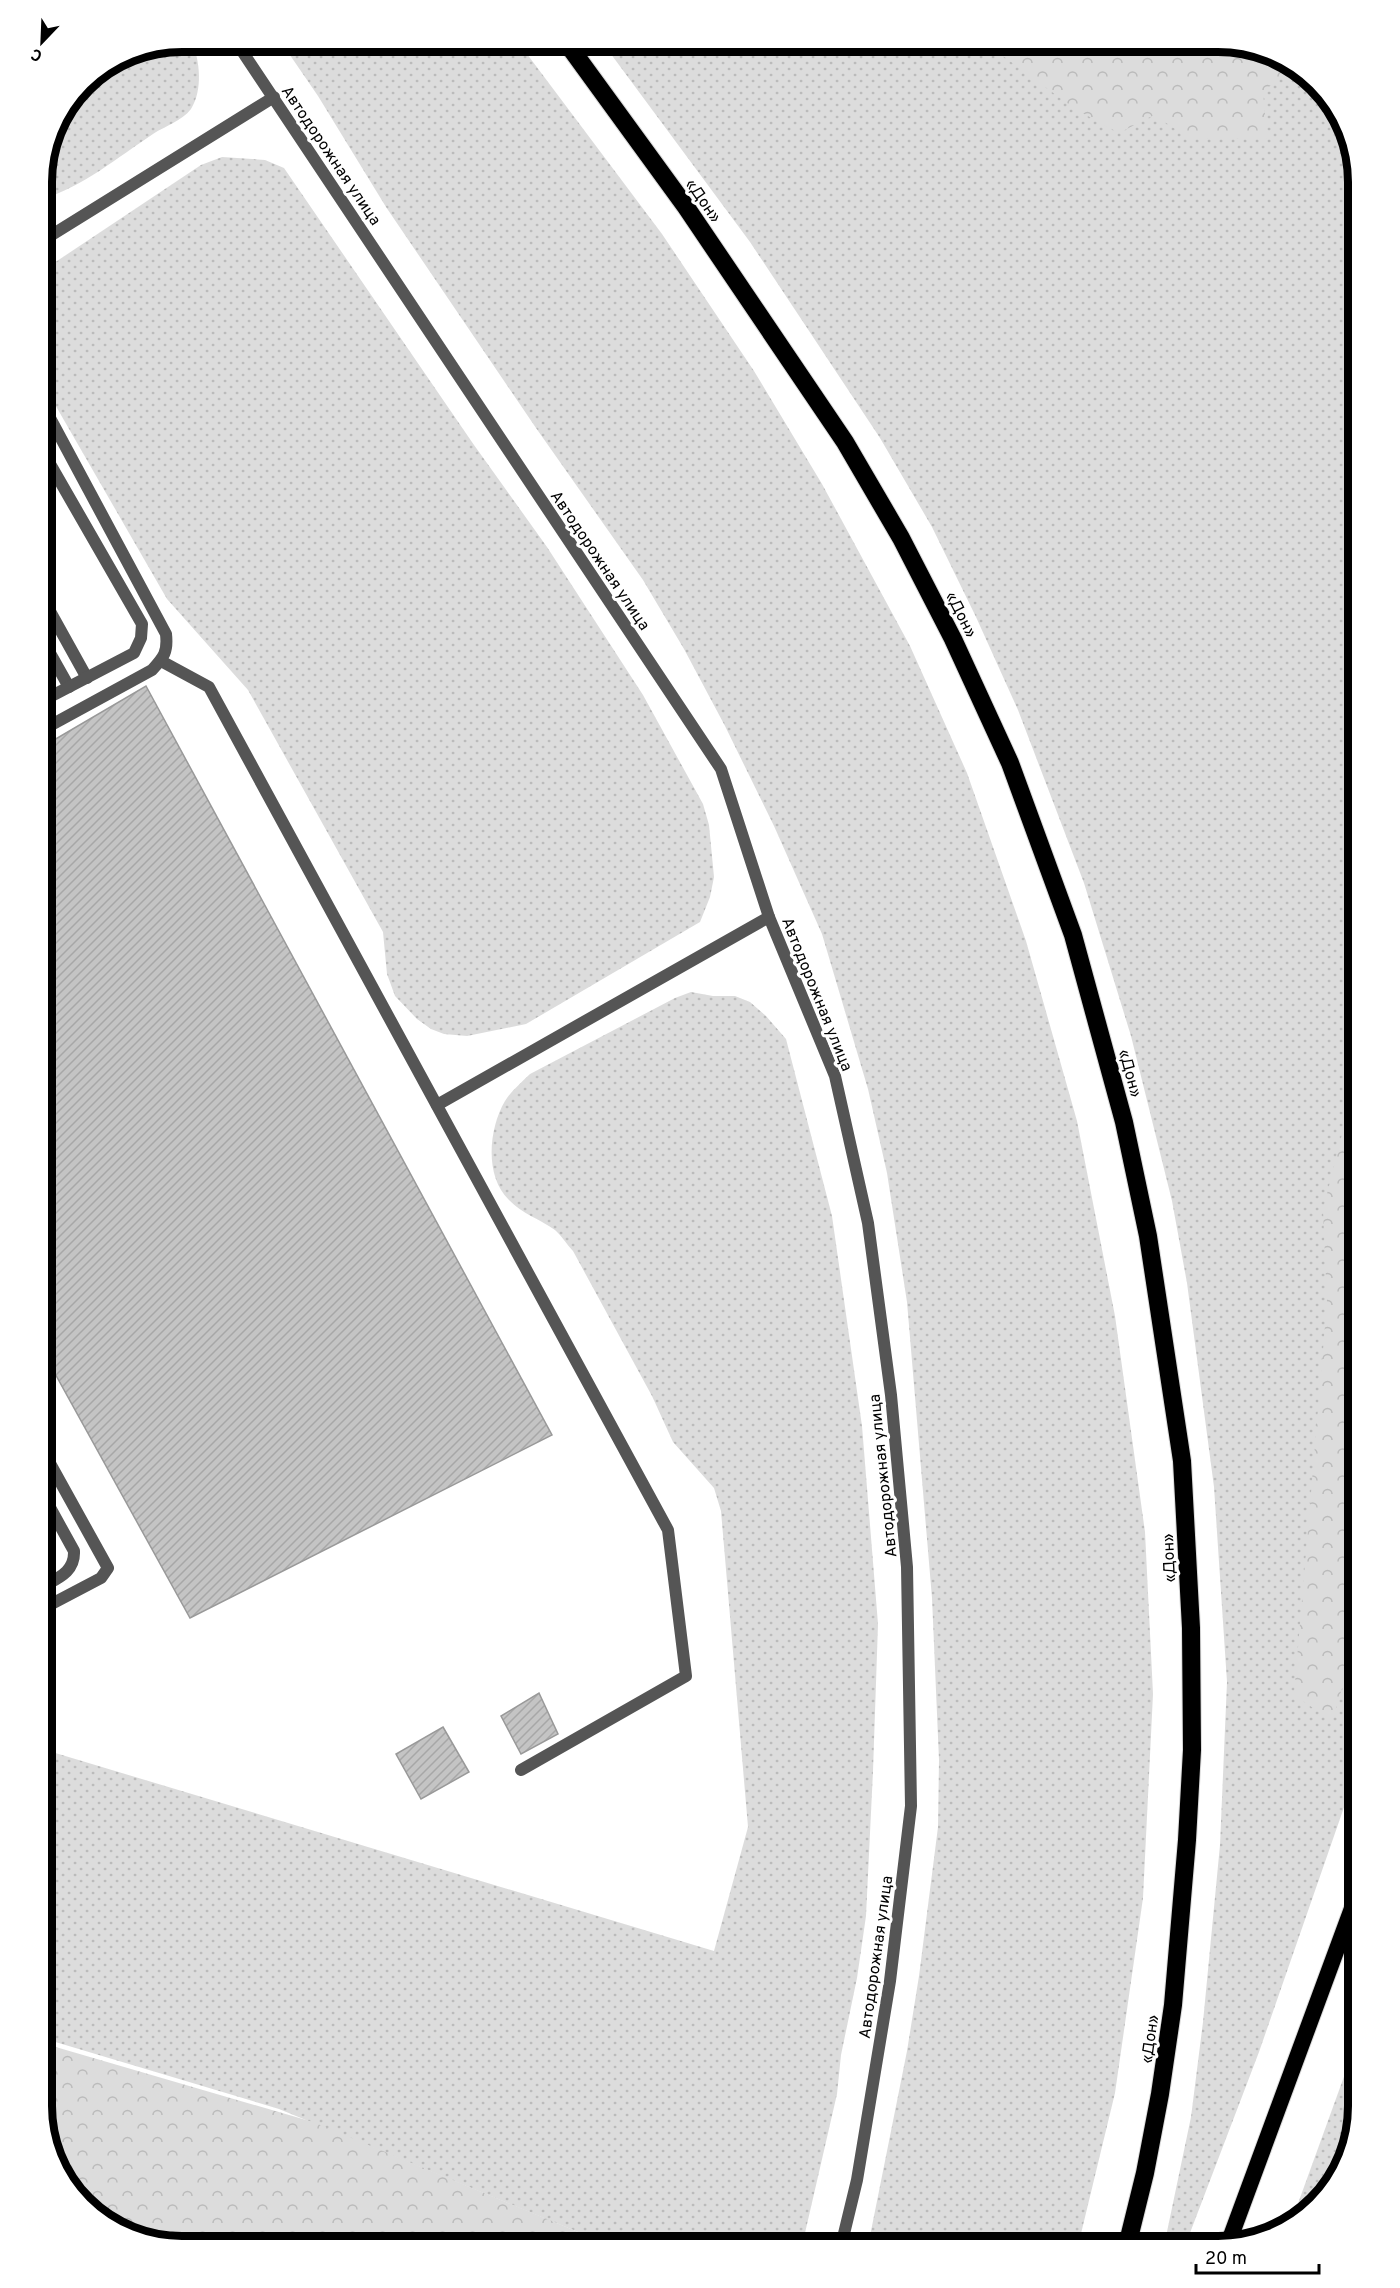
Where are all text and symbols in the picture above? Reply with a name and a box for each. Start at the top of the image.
north arrow [12,12,72,72]
text: С [28,43,46,65]
street label: Автодорожная улица [276,82,385,230]
street label: «Дон» [680,175,725,227]
street label: Автодорожная улица [545,487,654,635]
street label: «Дон» [940,589,980,641]
street label: Автодорожная улица [776,915,856,1075]
street label: «Дон» [1113,1047,1145,1100]
street label: Автодорожная улица [865,1393,903,1559]
street label: «Дон» [1159,1533,1181,1583]
street label: Автодорожная улица [856,1875,898,2040]
street label: «Дон» [1138,2014,1164,2065]
scale bar [1196,2237,1319,2275]
text: 20 m [1205,2248,1247,2271]

